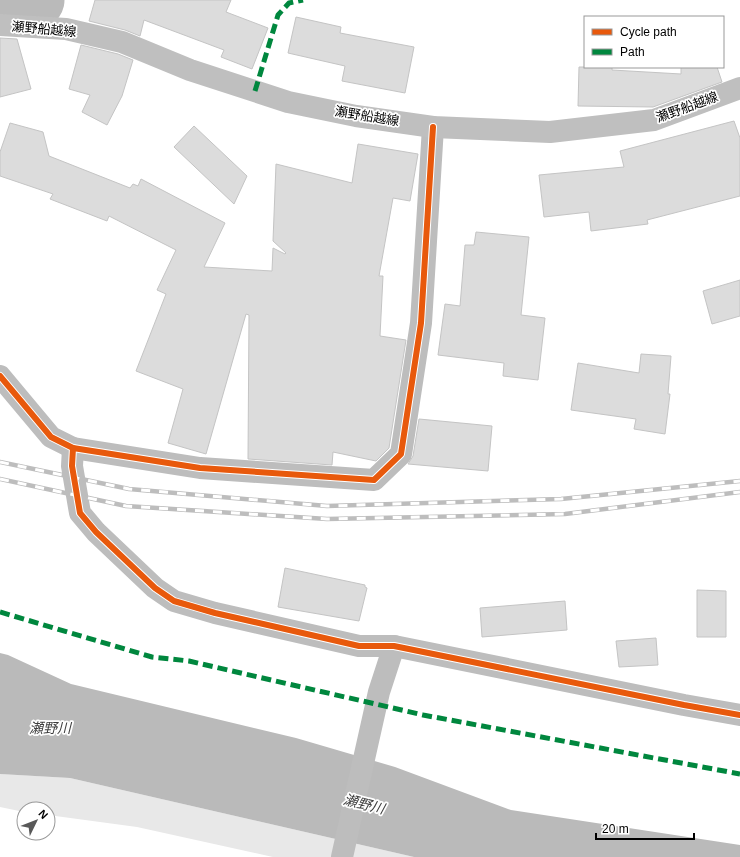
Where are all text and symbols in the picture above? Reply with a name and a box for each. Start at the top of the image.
legend [584,16,724,68]
street label: 瀬野船越線 [11,19,77,39]
text: Cycle path [620,25,677,39]
text: Path [620,45,645,59]
street label: 瀬野船越線 [654,89,720,125]
street label: 瀬野船越線 [334,104,400,128]
water label: 瀬野川 [29,720,73,736]
water label: 瀬野川 [342,791,388,817]
north arrow [16,801,56,841]
text: N [36,807,50,821]
scale bar [596,815,694,841]
text: 20 m [602,822,629,836]

